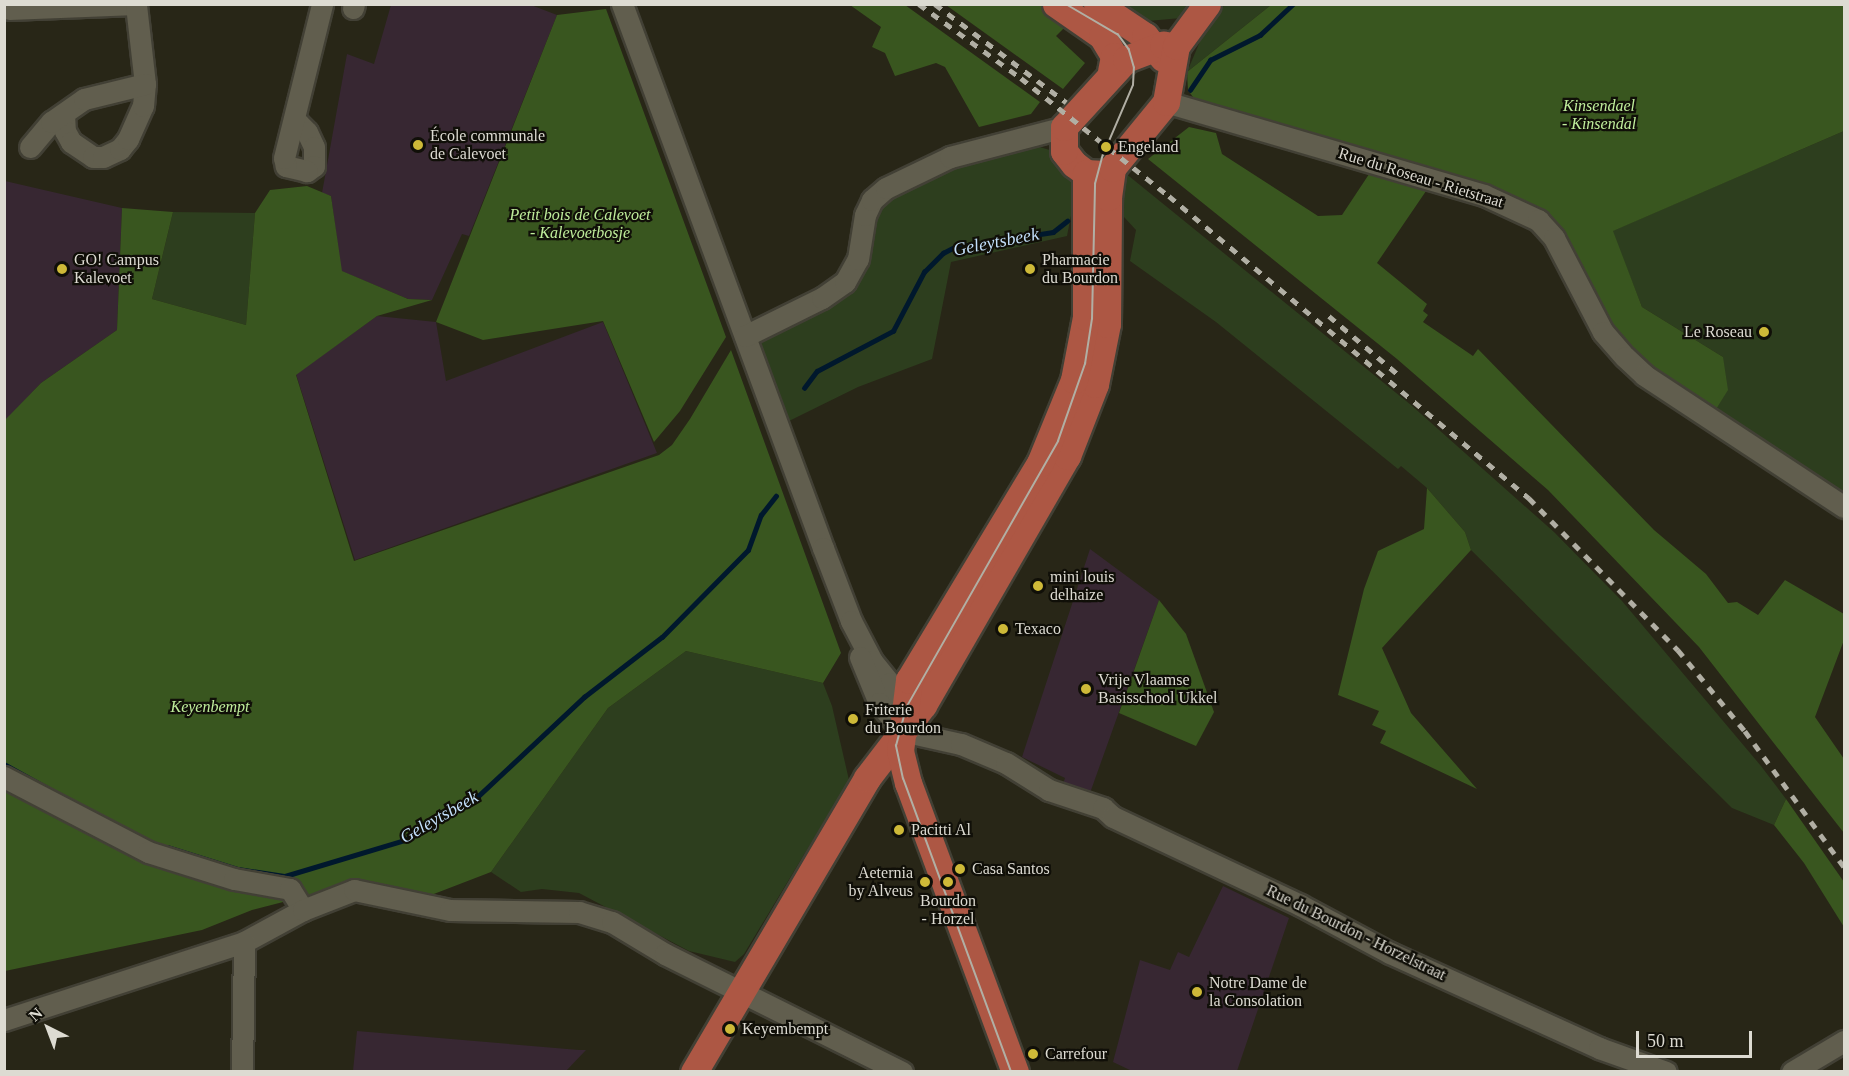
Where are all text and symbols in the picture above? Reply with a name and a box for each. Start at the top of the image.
park label: Kinsendael - Kinsendal [1562,96,1636,134]
place label: École communale de Calevoet [430,126,545,164]
place label: Engeland [1118,137,1178,157]
marker: École communale de Calevoet [411,138,425,152]
marker: Engeland [1099,140,1113,154]
street label: Rue du Roseau - Rietstraat [1336,144,1506,212]
park label: Petit bois de Calevoet - Kalevoetbosje [510,205,650,243]
water label: Geleytsbeek [951,223,1041,261]
place label: GO! Campus Kalevoet [74,250,159,288]
place label: Pharmacie du Bourdon [1042,250,1118,288]
marker: GO! Campus Kalevoet [55,262,69,276]
marker: Pharmacie du Bourdon [1023,262,1037,276]
place label: Le Roseau [1684,322,1752,342]
marker: Le Roseau [1757,325,1771,339]
place label: mini louis delhaize [1050,567,1114,605]
marker: mini louis delhaize [1031,579,1045,593]
place label: Texaco [1015,619,1061,639]
marker: Texaco [996,622,1010,636]
place label: Vrije Vlaamse Basisschool Ukkel [1098,670,1218,708]
marker: Vrije Vlaamse Basisschool Ukkel [1079,682,1093,696]
park label: Keyenbempt [170,697,250,717]
place label: Friterie du Bourdon [865,700,941,738]
marker: Friterie du Bourdon [846,712,860,726]
water label: Geleytsbeek [396,786,482,848]
place label: Pacitti Al [911,820,972,840]
marker: Pacitti Al [892,823,906,837]
place label: Casa Santos [972,859,1050,879]
marker: Casa Santos [953,862,967,876]
place label: Aeternia by Alveus [848,863,913,901]
marker: Aeternia by Alveus [918,875,932,889]
marker: Bourdon - Horzel [941,875,955,889]
street label: Rue du Bourdon - Horzelstraat [1263,881,1449,985]
place label: Bourdon - Horzel [920,891,976,929]
place label: Notre Dame de la Consolation [1209,973,1307,1011]
marker: Notre Dame de la Consolation [1190,985,1204,999]
north arrow [18,998,78,1058]
text: N [26,1004,46,1024]
place label: Keyembempt [742,1019,828,1039]
scale bar [1639,1019,1754,1057]
marker: Keyembempt [723,1022,737,1036]
text: 50 m [1647,1031,1684,1051]
place label: Carrefour [1045,1044,1107,1064]
marker: Carrefour [1026,1047,1040,1061]

